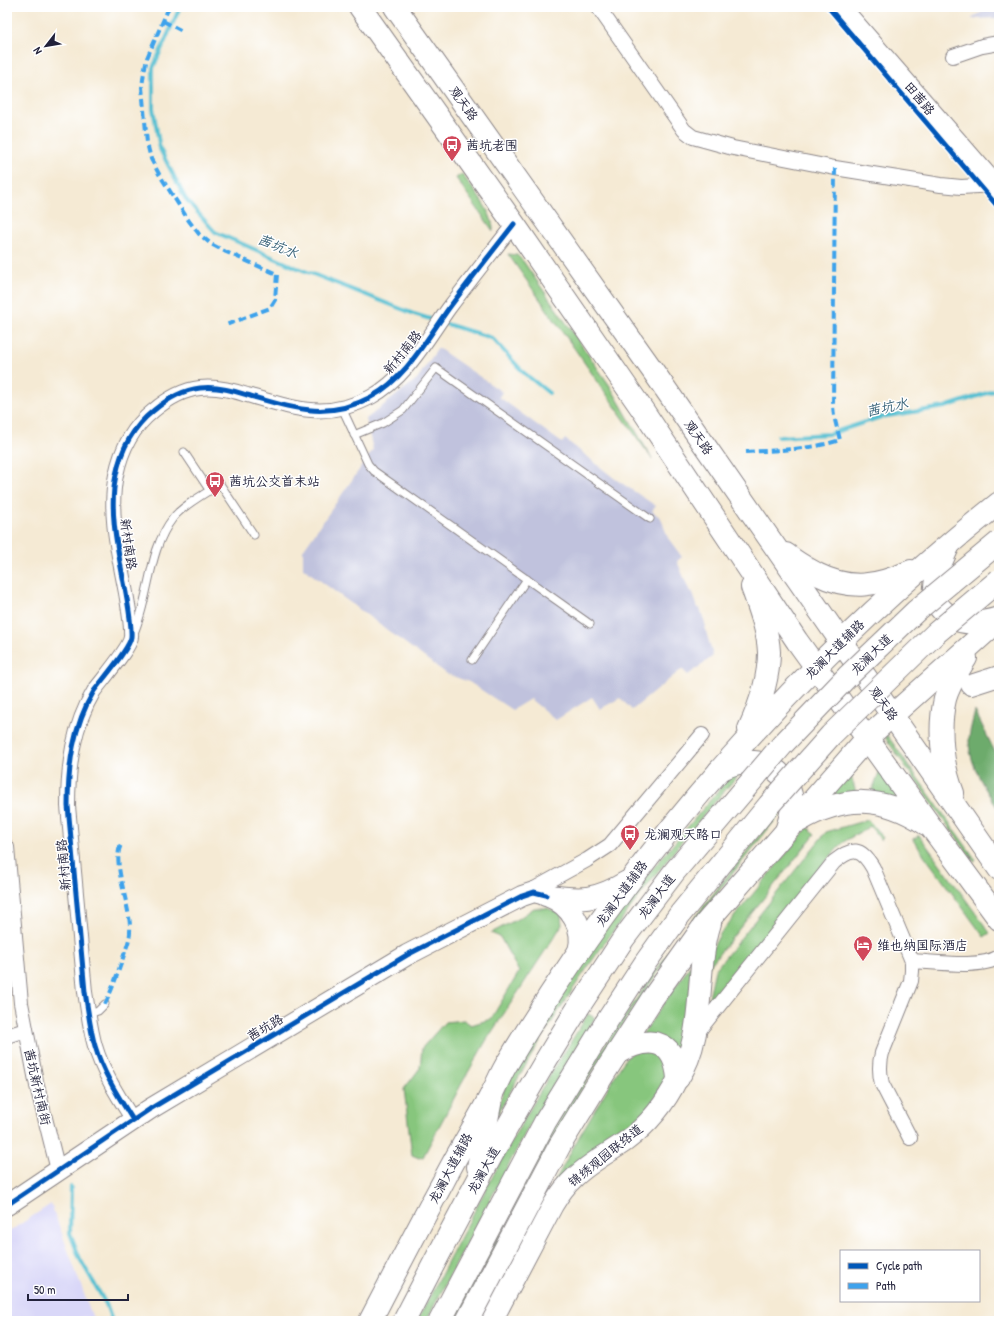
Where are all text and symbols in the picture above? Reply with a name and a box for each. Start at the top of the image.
north arrow [26,26,66,66]
text: N [30,45,45,57]
street label: 田茜路 [901,77,939,119]
street label: 观天路 [445,82,483,124]
bus stop icon: 茜坑老围 [441,134,463,162]
place label: 茜坑老围 [466,136,518,154]
water label: 茜坑水 [255,229,302,263]
street label: 新村南路 [379,326,425,378]
water label: 茜坑水 [864,393,910,420]
street label: 观天路 [680,416,718,458]
bus stop icon: 茜坑公交首末站 [204,470,226,498]
place label: 茜坑公交首末站 [229,472,320,490]
street label: 新村南路 [116,517,142,571]
street label: 龙澜大道辅路 [800,615,868,683]
street label: 龙澜大道 [846,629,896,679]
street label: 观天路 [865,682,903,724]
bus stop icon: 龙澜观天路口 [619,823,641,851]
place label: 龙澜观天路口 [644,825,722,843]
street label: 新村南路 [52,838,74,892]
street label: 龙澜大道辅路 [591,856,651,930]
street label: 龙澜大道 [633,870,679,922]
hotel icon: 维也纳国际酒店 [852,934,874,962]
place label: 维也纳国际酒店 [877,936,968,954]
street label: 茜坑路 [244,1009,286,1045]
street label: 茜坑新村南街 [20,1047,56,1127]
street label: 锦绣观园联络道 [564,1119,646,1191]
street label: 龙澜大道辅路 [424,1129,476,1207]
street label: 龙澜大道 [463,1143,503,1197]
legend [840,1250,980,1302]
text: Cycle path [876,1257,922,1274]
scale bar [28,1276,128,1302]
text: Path [876,1277,896,1294]
text: 50 m [34,1281,55,1298]

